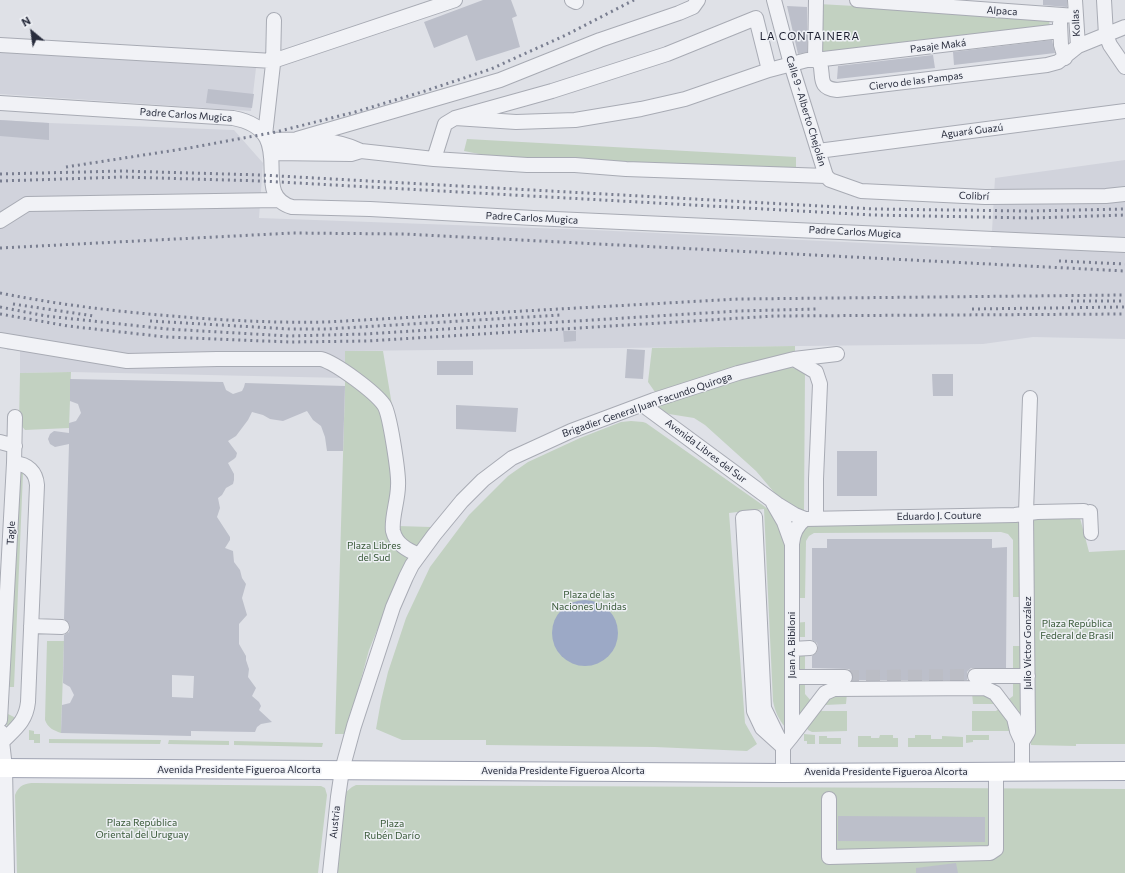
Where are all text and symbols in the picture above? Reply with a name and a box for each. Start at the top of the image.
street label: Alpaca [986,4,1018,18]
street label: Kollas [1069,9,1083,37]
north arrow [12,12,52,52]
text: N [19,13,33,29]
district label: LA CONTAINERA [760,29,860,43]
street label: Pasaje Maká [909,37,967,55]
street label: Calle 9 - Alberto Chejolán [783,54,829,168]
street label: Ciervo de las Pampas [868,69,964,93]
street label: Padre Carlos Mugica [139,106,233,124]
street label: Aguará Guazú [940,121,1004,141]
street label: Colibrí [959,189,989,203]
street label: Padre Carlos Mugica [485,210,579,226]
street label: Padre Carlos Mugica [808,224,902,240]
street label: Brigadier General Juan Facundo Quiroga [560,370,734,440]
street label: Avenida Libres del Sur [663,417,749,485]
street label: Eduardo J. Couture [897,509,981,523]
street label: Tagle [4,521,18,545]
park label: Plaza Libres del Sud [347,540,401,564]
park label: Plaza de las Naciones Unidas [552,589,626,612]
street label: Julio Víctor González [1022,596,1034,690]
street label: Juan A. Bibiloni [786,612,798,678]
park label: Plaza República Federal de Brasil [1040,618,1114,642]
street label: Avenida Presidente Figueroa Alcorta [157,764,321,776]
street label: Avenida Presidente Figueroa Alcorta [481,765,645,777]
street label: Avenida Presidente Figueroa Alcorta [804,766,968,778]
street label: Austria [327,805,343,839]
park label: Plaza República Oriental del Uruguay [95,817,189,840]
park label: Plaza Rubén Darío [364,818,420,842]

